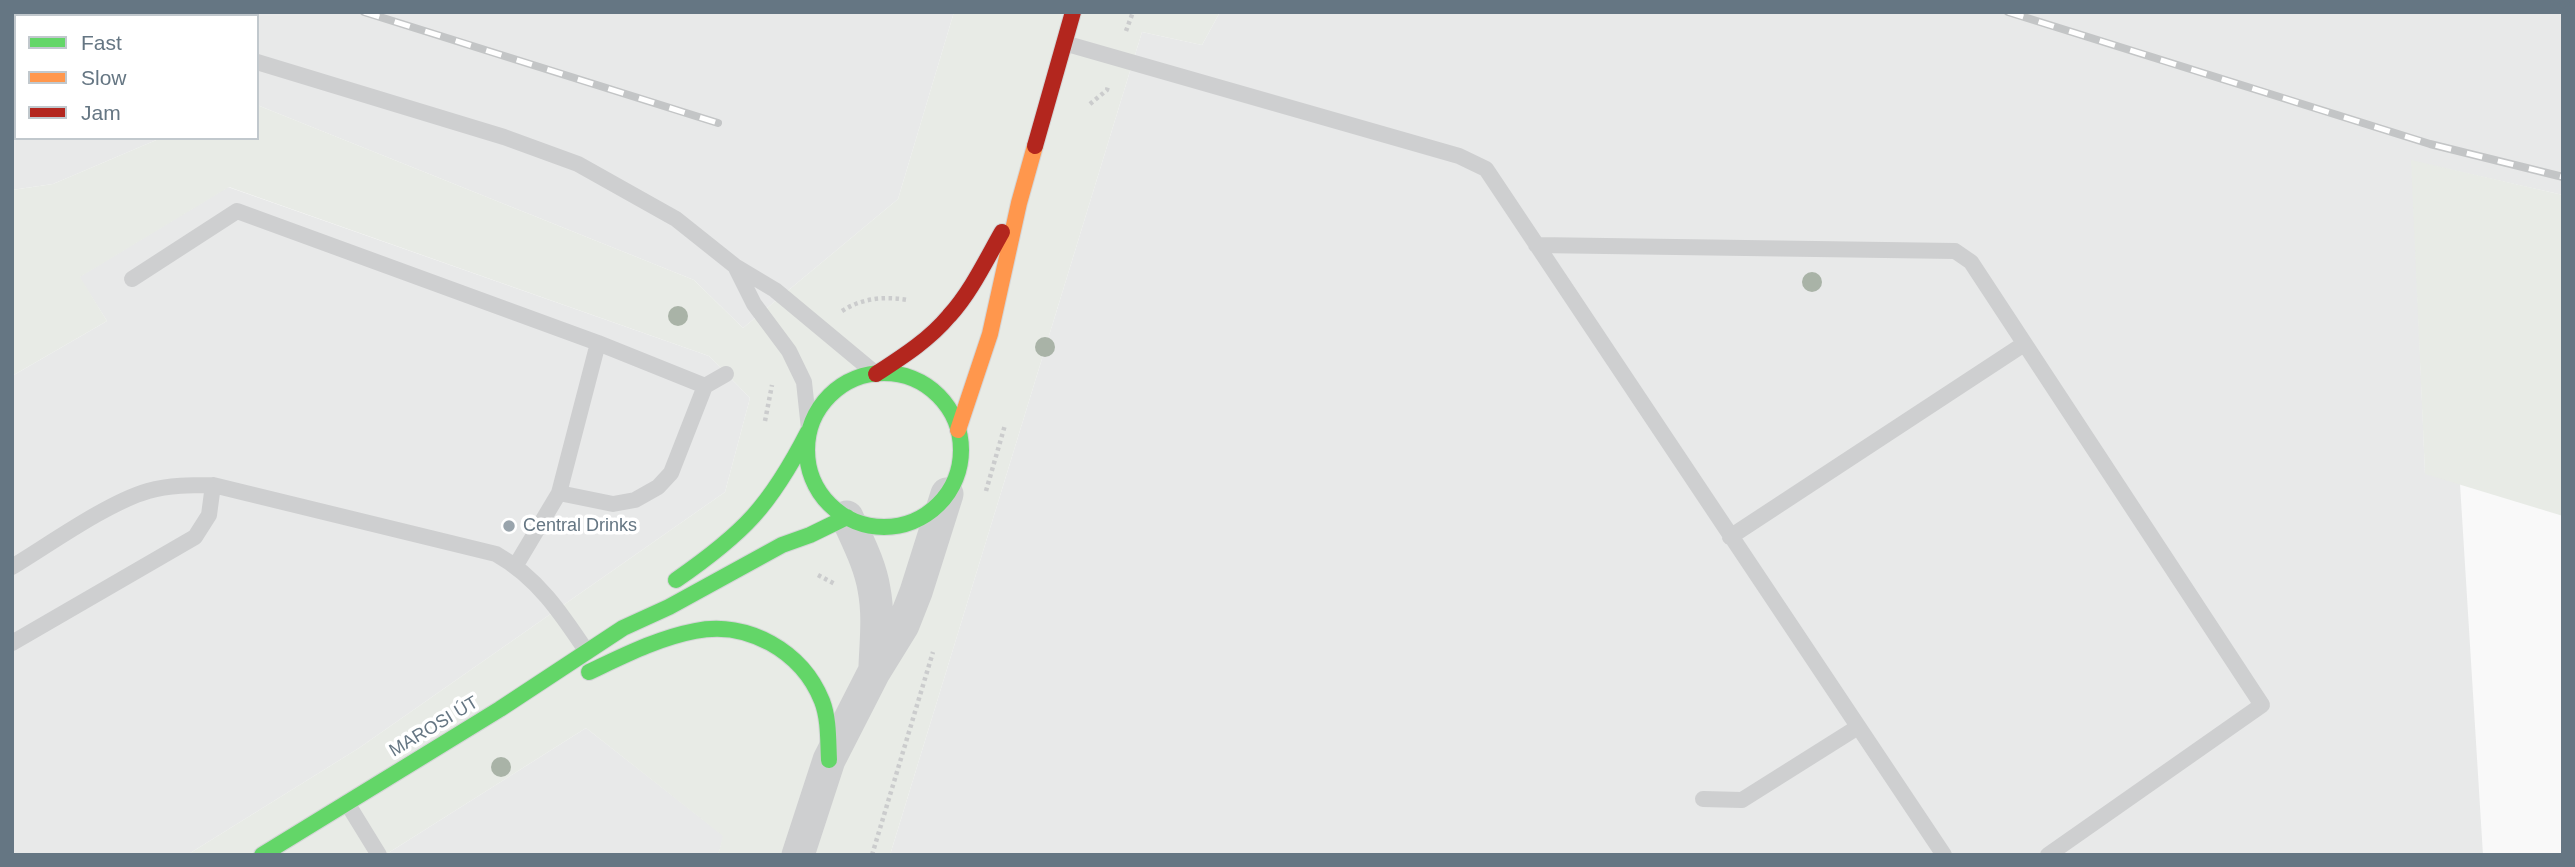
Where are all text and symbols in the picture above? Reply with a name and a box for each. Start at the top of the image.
legend [14,14,259,140]
text: Fast [81,31,122,54]
text: Slow [81,66,127,89]
text: Jam [81,101,121,124]
place label: Central Drinks [523,515,637,537]
marker: Central Drinks [501,518,517,534]
street label: MAROSI ÚT [386,692,482,762]

